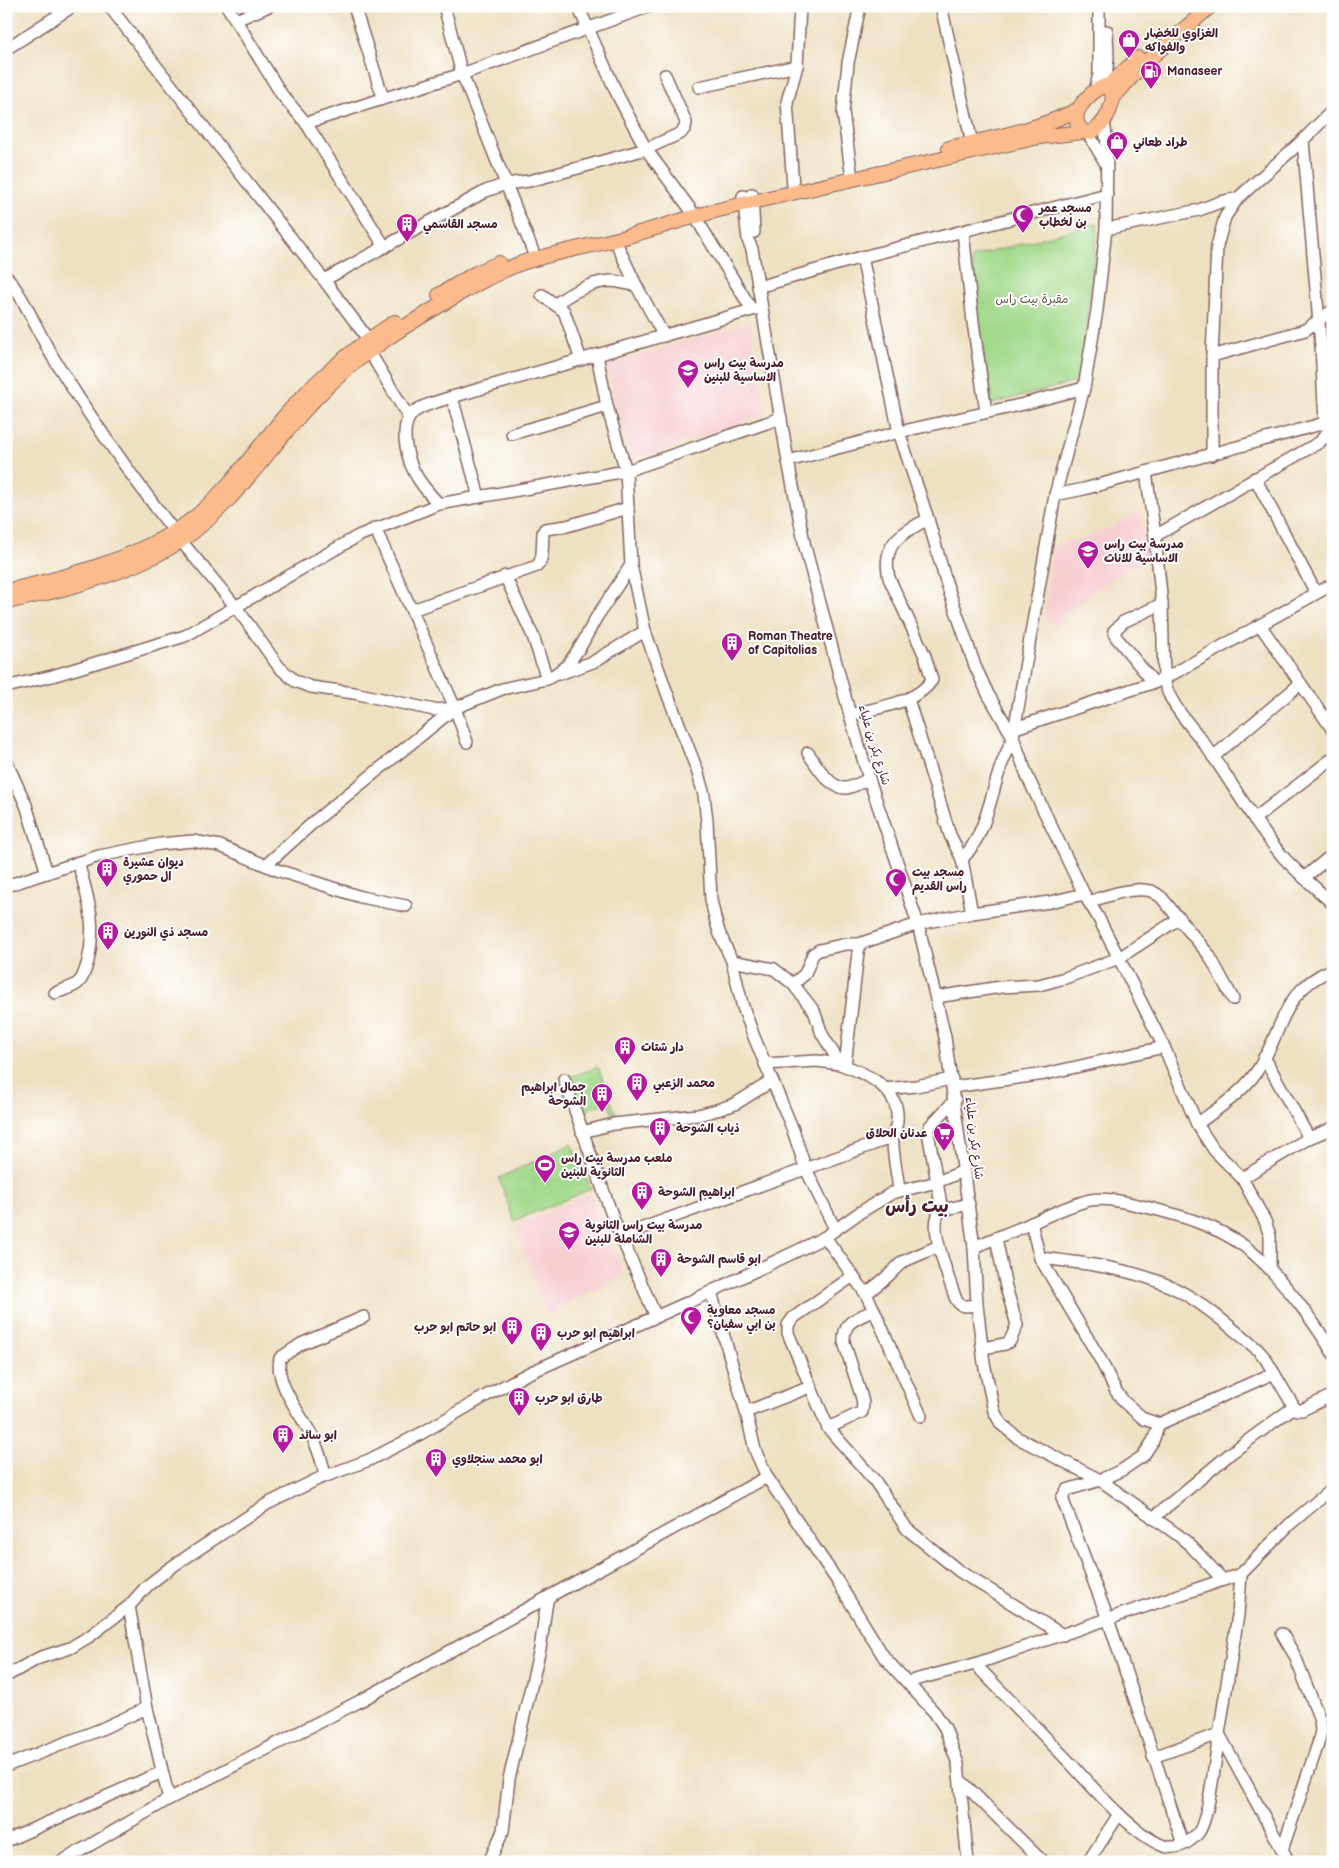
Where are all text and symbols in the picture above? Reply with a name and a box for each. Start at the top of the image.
place label: الغزاوي للخضار والفواكه [1144,26,1218,55]
shop icon: الغزاوي للخضار والفواكه [1117,28,1141,59]
fuel station icon: Manaseer [1139,59,1163,90]
place label: Manaseer [1167,64,1223,79]
shop icon: طراد طعاني [1105,130,1129,161]
place label: طراد طعاني [1133,135,1188,153]
place label: مسجد عمر بن لخطاب [1038,201,1092,230]
mosque icon: مسجد عمر بن لخطاب [1011,203,1035,234]
building icon: مسجد القاسمي [395,212,419,243]
place label: مسجد القاسمي [423,217,498,235]
park label: مقبرة بيت راس [996,292,1068,307]
place label: مدرسة بيت راس الاساسية للبنين [704,356,784,385]
school or university icon: مدرسة بيت راس الاساسية للبنين [676,358,700,389]
place label: مدرسة بيت راس الاساسية للاناث [1104,537,1184,566]
school or university icon: مدرسة بيت راس الاساسية للاناث [1076,539,1100,570]
place label: Roman Theatre of Capitolias [748,629,833,658]
building icon: Roman Theatre of Capitolias [720,631,744,662]
street label: شارع بكر بن علياء [854,703,893,787]
place label: ديوان عشيرة ال حموري [123,855,184,885]
building icon: ديوان عشيرة ال حموري [95,857,119,888]
place label: مسجد بيت راس القديم [912,865,967,895]
mosque icon: مسجد بيت راس القديم [884,867,908,898]
building icon: مسجد ذي النورين [96,920,120,951]
place label: مسجد ذي النورين [124,925,208,941]
building icon: دار شتات [613,1035,637,1066]
place label: دار شتات [641,1040,684,1055]
building icon: محمد الزعبي [625,1071,649,1102]
place label: محمد الزعبي [653,1076,715,1094]
place label: جمال ابراهيم الشوحة [521,1080,586,1109]
building icon: جمال ابراهيم الشوحة [590,1082,614,1113]
street label: شارع بكر بن علياء [960,1096,987,1181]
building icon: ذياب الشوحة [648,1116,672,1147]
place label: ذياب الشوحة [676,1121,740,1136]
supermarket icon: عدنان الحلاق [932,1121,956,1152]
place label: عدنان الحلاق [866,1126,928,1141]
place label: ملعب مدرسة بيت راس الثانوية للبنين [561,1151,672,1180]
sports icon: ملعب مدرسة بيت راس الثانوية للبنين [533,1153,557,1184]
building icon: ابراهيم الشوحة [630,1180,654,1211]
place label: ابراهيم الشوحة [658,1185,734,1201]
district label: بيت رأس [885,1195,949,1217]
place label: مدرسة بيت راس الثانوية الشاملة للبنين [585,1218,702,1247]
school or university icon: مدرسة بيت راس الثانوية الشاملة للبنين [557,1220,581,1251]
building icon: ابو قاسم الشوحة [649,1247,673,1278]
place label: ابو قاسم الشوحة [677,1252,761,1268]
place label: مسجد معاوية بن ابي سفيان؟ [707,1303,776,1335]
mosque icon: مسجد معاوية بن ابي سفيان؟ [679,1305,703,1336]
building icon: ابو حاتم ابو حرب [500,1315,524,1346]
place label: ابو حاتم ابو حرب [414,1320,496,1336]
building icon: ابراهيم ابو حرب [529,1321,553,1352]
place label: ابراهيم ابو حرب [557,1326,635,1342]
building icon: طارق ابو حرب [507,1386,531,1417]
place label: طارق ابو حرب [535,1391,603,1406]
building icon: ابو سائد [271,1423,295,1454]
place label: ابو سائد [299,1428,337,1443]
building icon: ابو محمد سنجلاوي [424,1447,448,1478]
place label: ابو محمد سنجلاوي [452,1452,543,1468]

